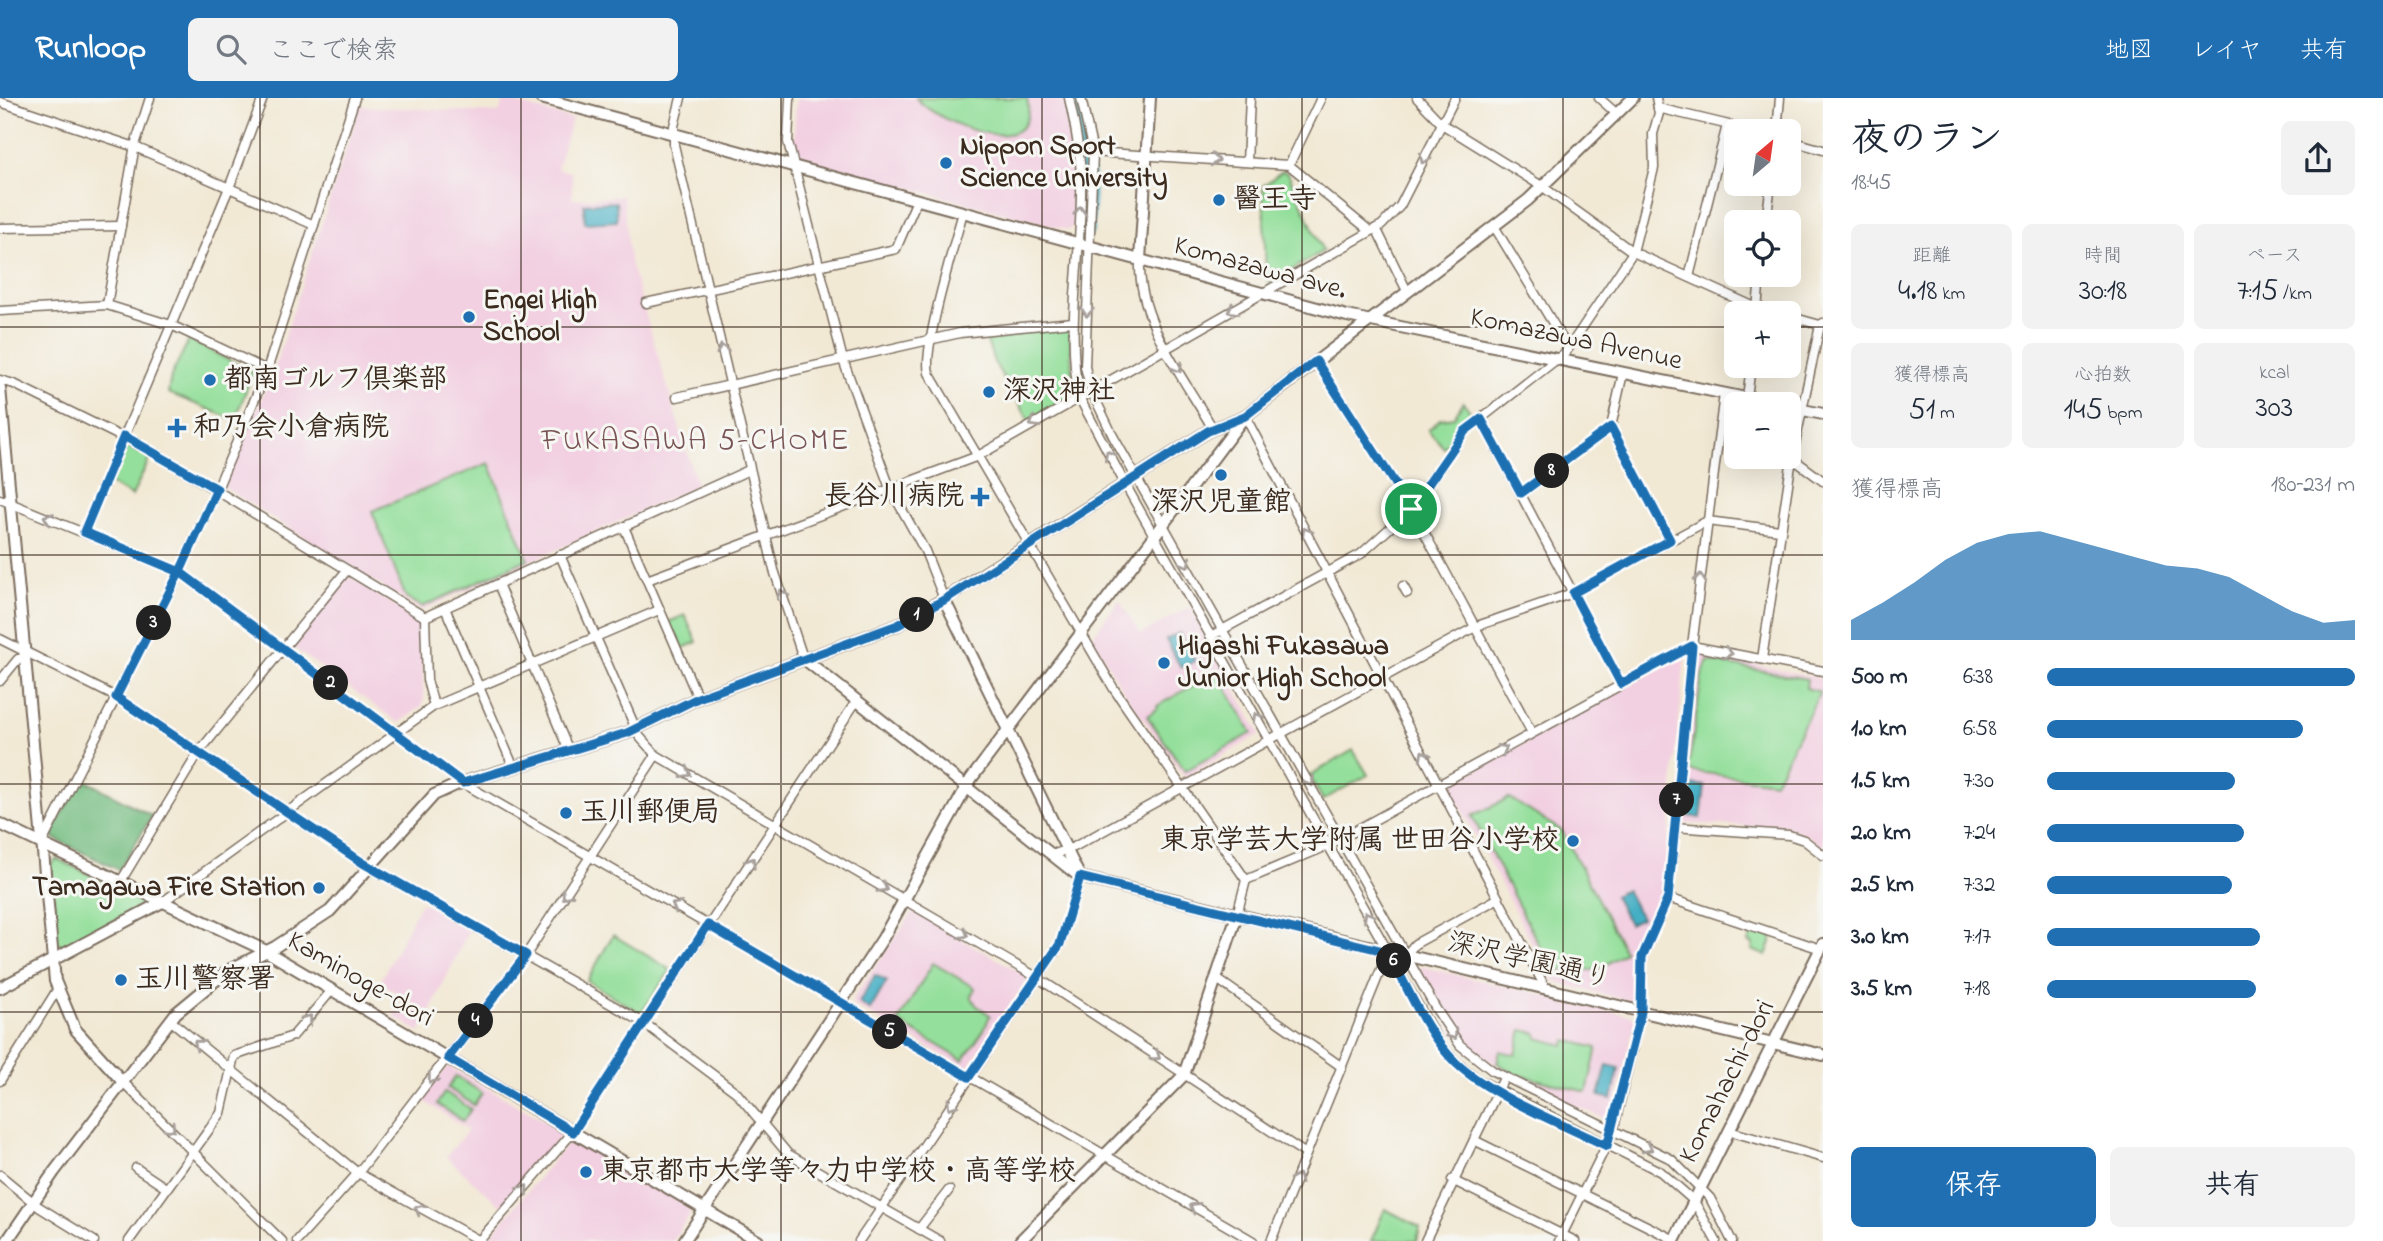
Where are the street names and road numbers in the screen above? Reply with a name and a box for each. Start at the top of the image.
street label: Komazawa ave. [1169,226,1351,312]
street label: Komazawa Avenue [1466,297,1686,383]
street label: Kaminoge-dori [279,921,441,1039]
street label: 深沢学園通り [1443,923,1615,1001]
street label: Komahachi-dori [1669,993,1787,1171]

